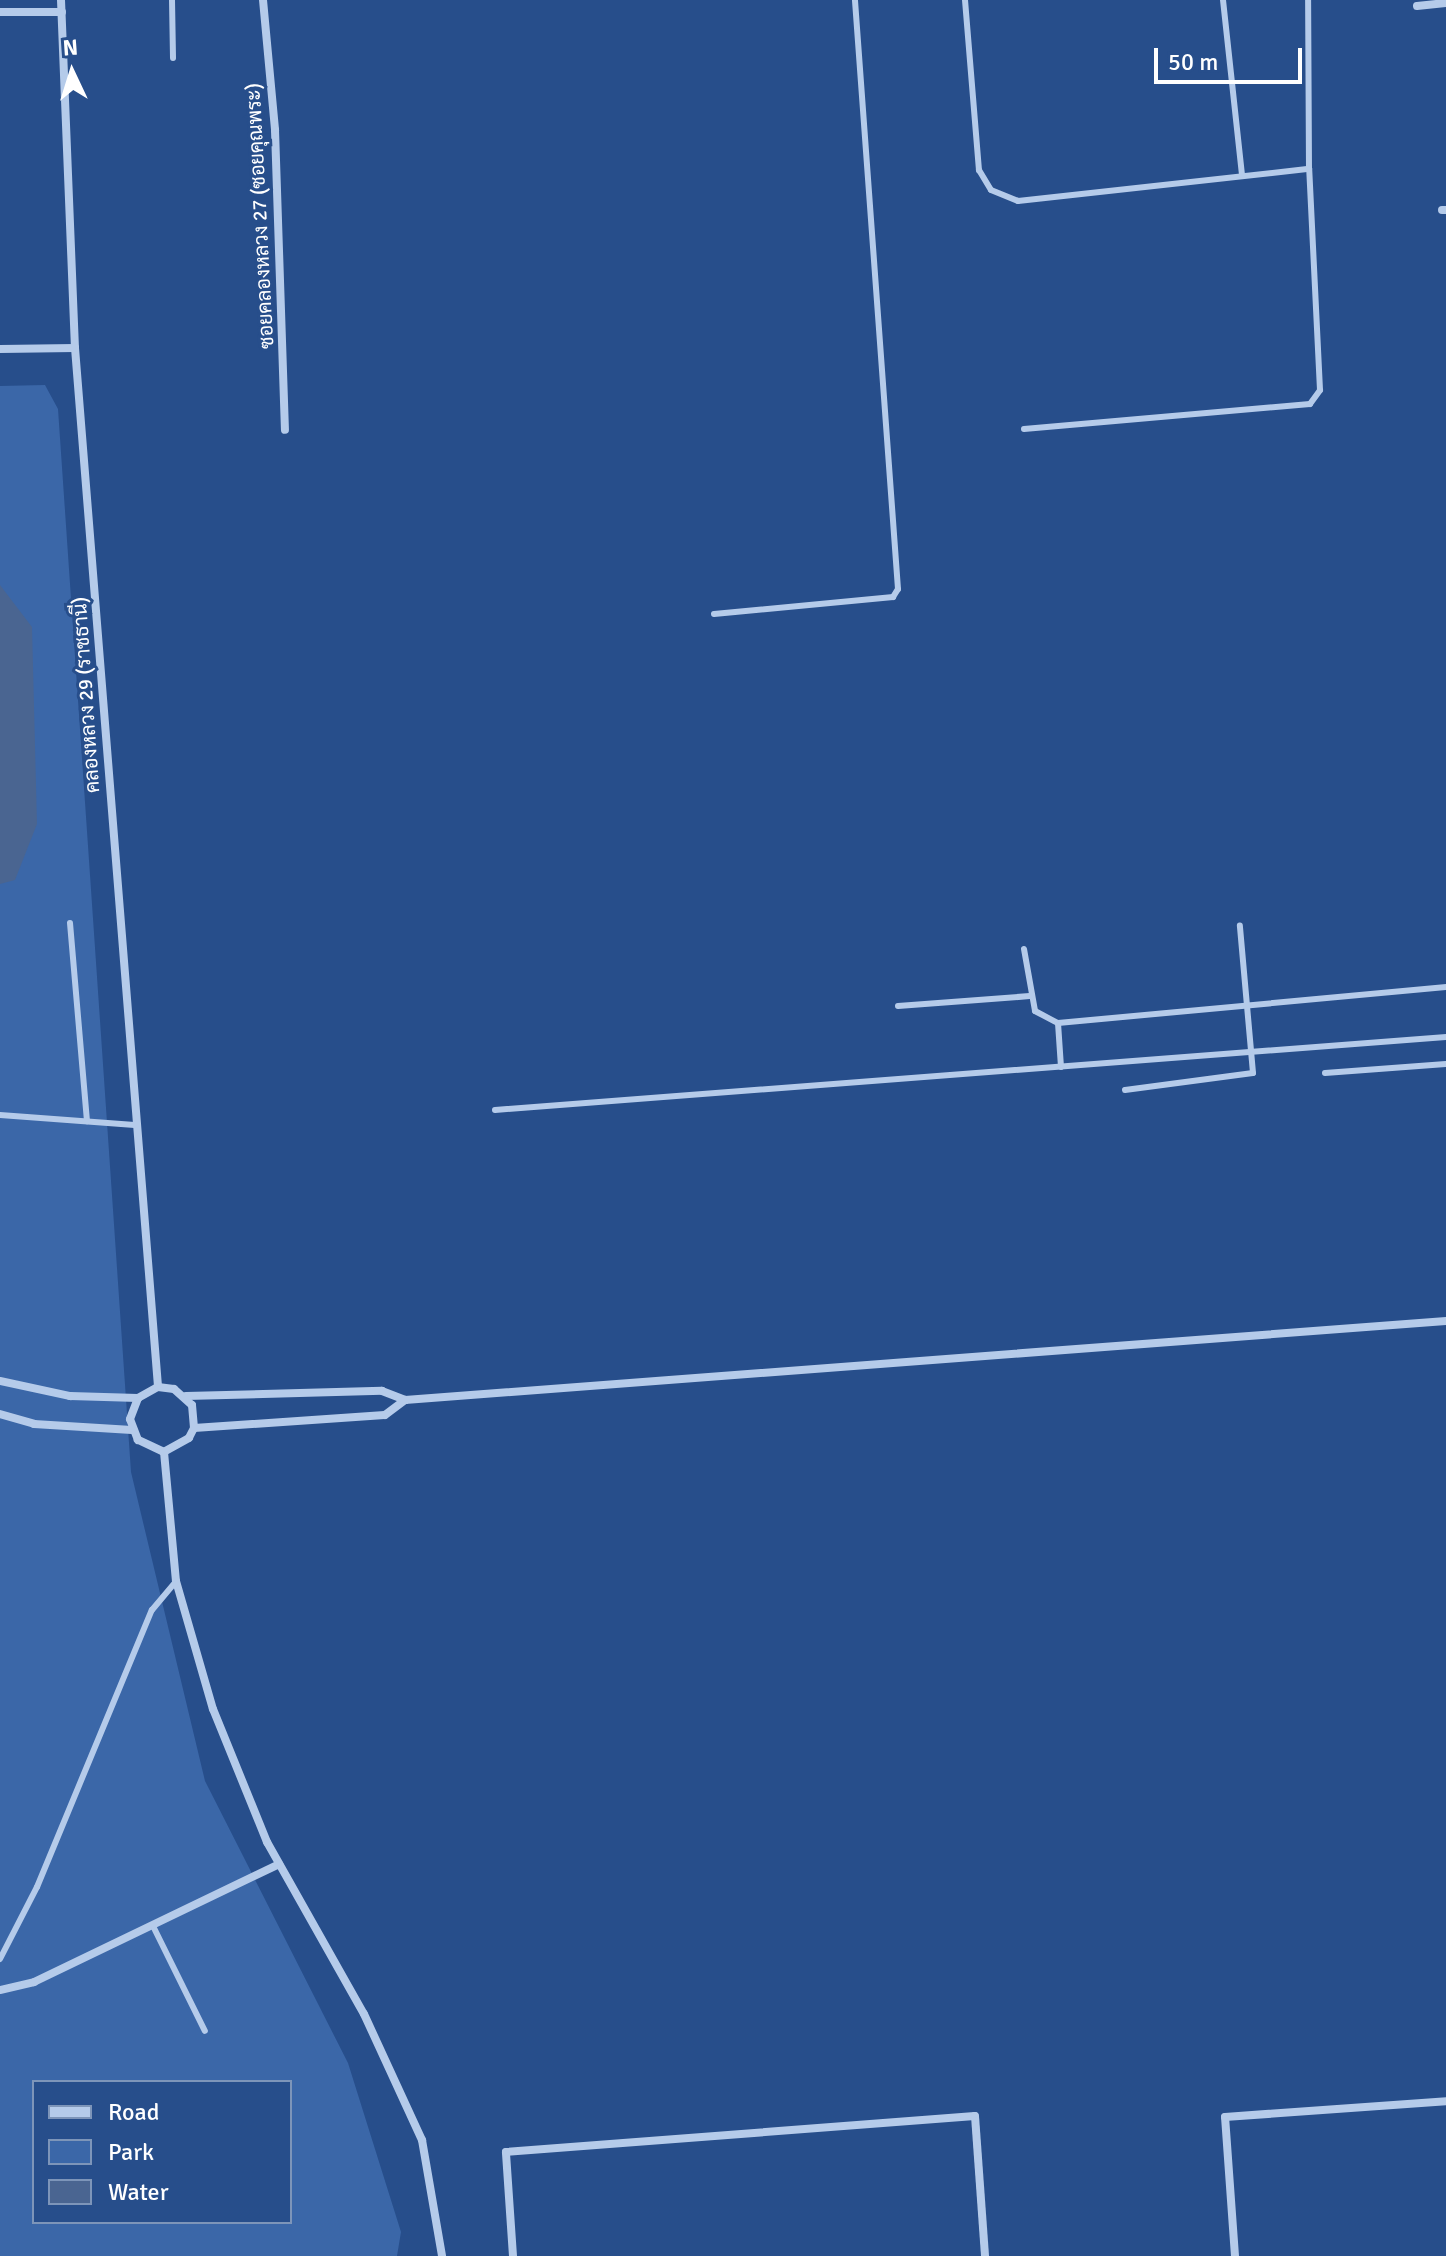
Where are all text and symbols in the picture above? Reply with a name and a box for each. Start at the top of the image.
north arrow [32,32,112,112]
scale bar [1158,32,1306,82]
text: N [62,34,79,62]
text: 50 m [1168,47,1218,77]
street label: ซอยคลองหลวง 27 (ซอยคุณพระ) [241,82,279,350]
street label: คลองหลวง 29 (ราชธานี) [67,596,105,794]
legend [32,2080,292,2224]
text: Road [108,2097,159,2127]
text: Park [108,2137,154,2167]
text: Water [108,2177,168,2207]

